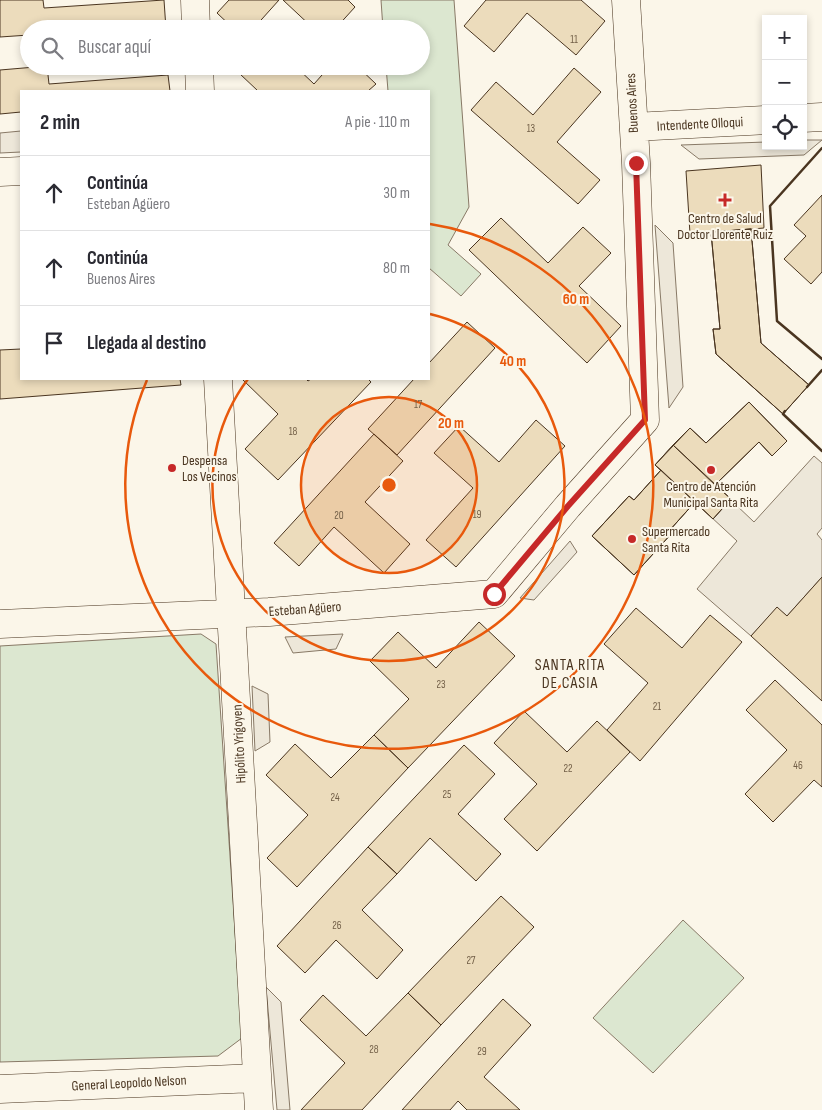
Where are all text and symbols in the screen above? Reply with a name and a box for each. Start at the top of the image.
map controls [762,15,807,150]
button: + [762,15,807,60]
search box [20,20,430,75]
house number: 11 [570,33,578,46]
icon: search [38,34,66,62]
text: Buscar aquí [78,36,151,59]
button: − [762,60,807,105]
street label: Buenos Aires [622,73,642,133]
button: locate [762,105,807,150]
text: 2 min [40,110,80,135]
text: A pie · 110 m [345,113,410,132]
street label: Intendente Olloqui [656,113,744,135]
house number: 13 [527,122,536,135]
route end [625,152,648,175]
text: Continúa [87,172,148,195]
icon: ahead [40,179,68,207]
text: 30 m [383,184,410,203]
marker: Centro de Salud Doctor Llorente Ruiz [718,193,732,207]
text: Esteban Agüero [87,195,170,214]
place label: Centro de Salud Doctor Llorente Ruiz [677,210,773,243]
text: Continúa [87,247,148,270]
icon: ahead [40,254,68,282]
text: 80 m [383,259,410,278]
text: Buenos Aires [87,270,155,289]
text: 60 m [563,290,589,309]
icon: arrive [40,329,68,357]
text: Llegada al destino [87,332,206,355]
text: 40 m [500,352,526,371]
house number: 17 [414,398,423,411]
text: 20 m [438,414,464,433]
house number: 18 [289,425,298,438]
place label: Despensa Los Vecinos [182,452,237,485]
marker: Despensa Los Vecinos [166,462,178,474]
marker: Centro de Atención Municipal Santa Rita [705,464,717,476]
centre of rings [380,476,398,494]
place label: Centro de Atención Municipal Santa Rita [664,478,758,511]
house number: 19 [473,508,481,521]
house number: 20 [334,509,344,522]
place label: Supermercado Santa Rita [642,523,710,556]
marker: Supermercado Santa Rita [626,533,638,545]
route start [483,583,506,606]
street label: Esteban Agüero [268,598,342,620]
district label: SANTA RITA DE CASIA [535,656,605,693]
house number: 23 [436,678,446,691]
house number: 21 [653,700,661,713]
street label: Hipólito Yrigoyen [228,704,250,784]
house number: 46 [793,759,803,772]
house number: 22 [563,762,573,775]
house number: 25 [443,788,451,801]
house number: 24 [330,791,340,804]
house number: 26 [332,919,342,932]
house number: 27 [467,954,476,967]
house number: 28 [369,1043,379,1056]
house number: 29 [477,1045,487,1058]
street label: General Leopoldo Nelson [71,1072,187,1094]

